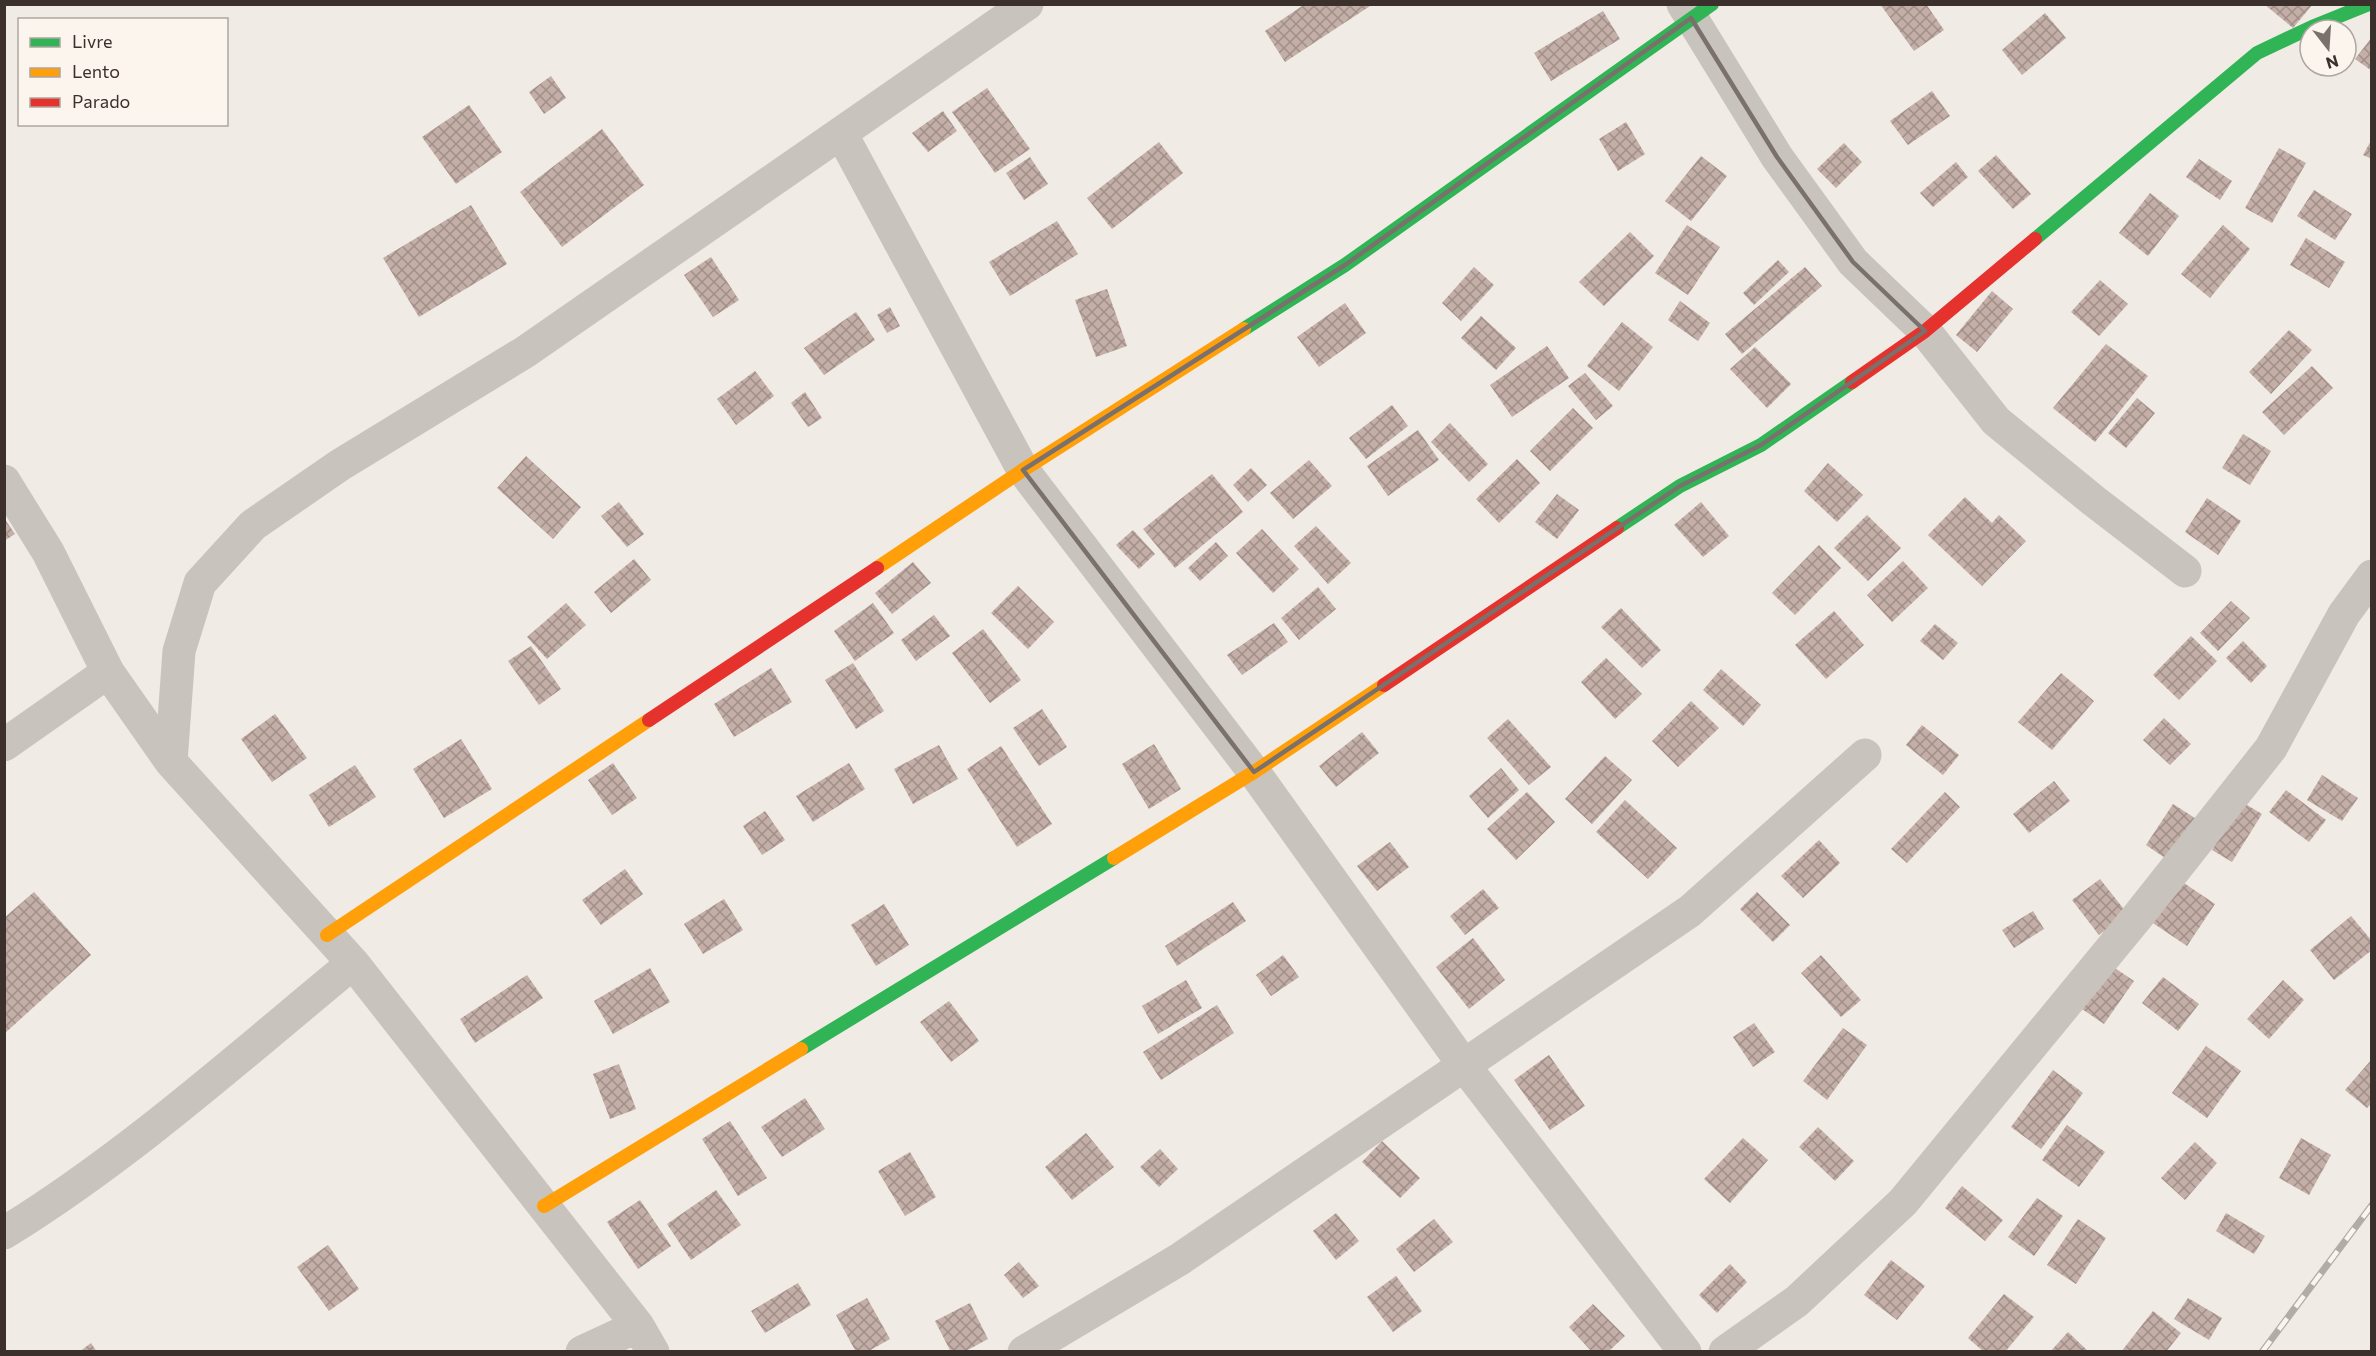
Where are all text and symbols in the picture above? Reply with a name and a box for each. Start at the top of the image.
legend [18,18,228,126]
north arrow [2298,18,2358,78]
text: Livre [72,30,113,52]
text: N [2324,52,2341,74]
text: Lento [72,60,120,82]
text: Parado [72,90,130,112]

